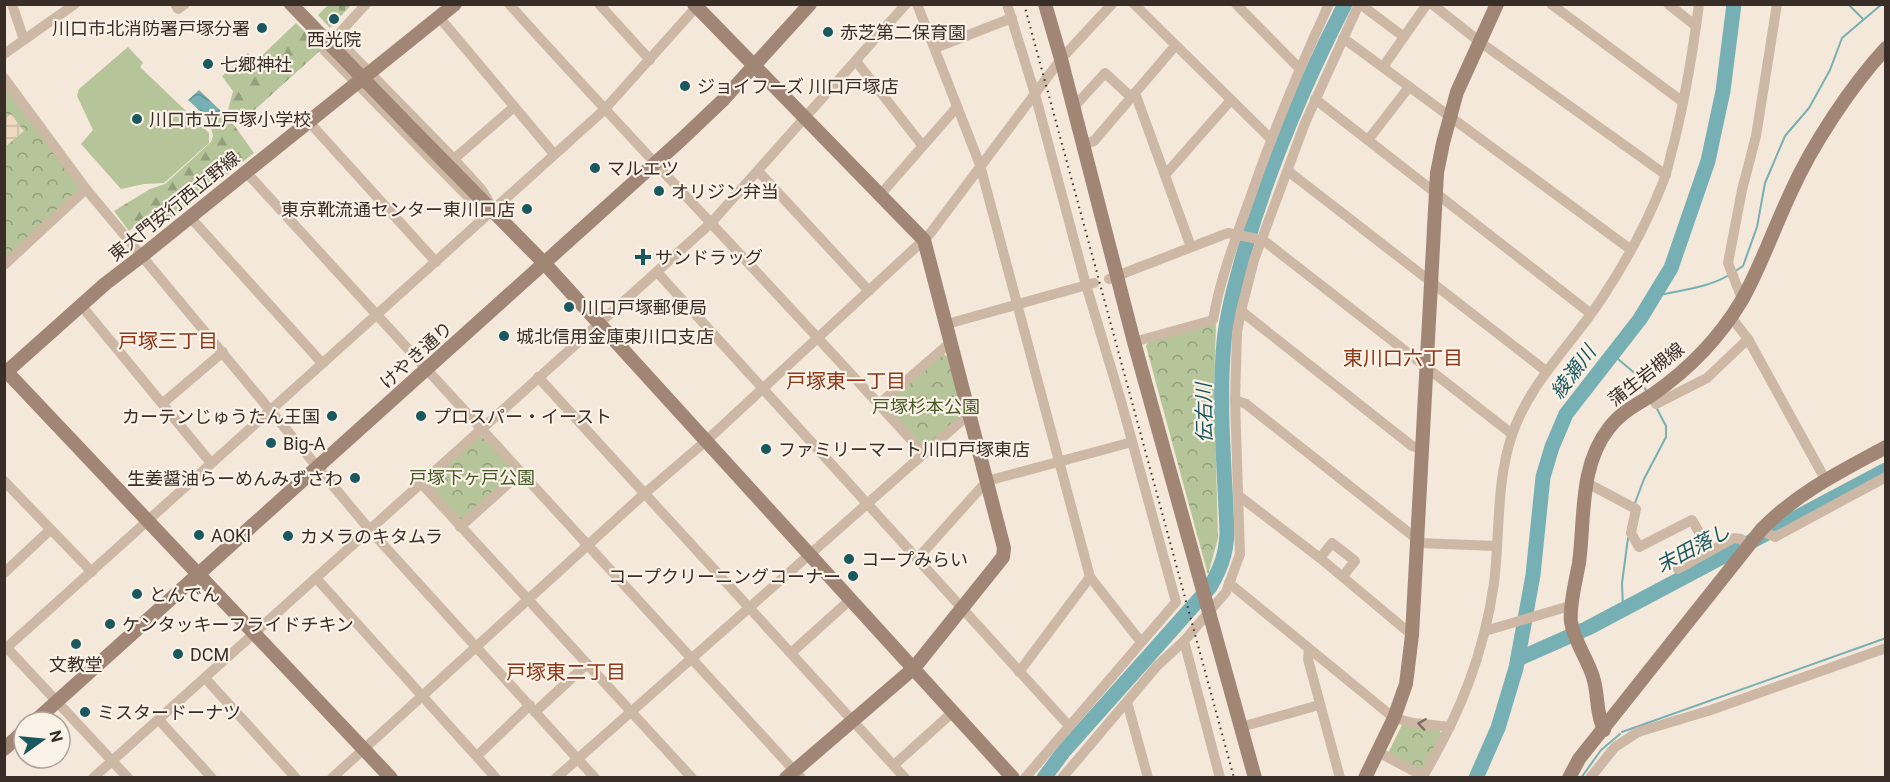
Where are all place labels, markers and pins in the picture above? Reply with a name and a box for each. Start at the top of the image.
marker: 西光院 [327,12,341,26]
place label: 川口市北消防署戸塚分署 [52,18,250,39]
marker: 川口市北消防署戸塚分署 [255,21,269,35]
place label: 赤芝第二保育園 [840,22,966,43]
marker: 赤芝第二保育園 [821,25,835,39]
place label: 西光院 [307,29,361,50]
place label: 七郷神社 [220,54,292,75]
marker: 七郷神社 [201,57,215,71]
place label: ジョイフーズ 川口戸塚店 [697,76,899,97]
marker: ジョイフーズ 川口戸塚店 [678,79,692,93]
place label: 川口市立戸塚小学校 [149,109,311,130]
marker: 川口市立戸塚小学校 [130,112,144,126]
place label: マルエツ [607,158,679,179]
marker: マルエツ [588,161,602,175]
place label: オリジン弁当 [671,181,779,202]
marker: オリジン弁当 [652,184,666,198]
place label: 東京靴流通センター東川口店 [281,199,515,220]
marker: 東京靴流通センター東川口店 [520,202,534,216]
place label: サンドラッグ [655,247,763,268]
marker: サンドラッグ [636,250,650,264]
place label: 川口戸塚郵便局 [581,297,707,318]
marker: 川口戸塚郵便局 [562,300,576,314]
place label: 城北信用金庫東川口支店 [516,326,714,347]
marker: 城北信用金庫東川口支店 [497,329,511,343]
place label: カーテンじゅうたん王国 [122,406,320,427]
place label: プロスパー・イースト [433,406,612,427]
marker: カーテンじゅうたん王国 [325,409,339,423]
marker: プロスパー・イースト [414,409,428,423]
place label: Big-A [283,433,326,454]
marker: Big-A [264,436,278,450]
place label: ファミリーマート川口戸塚東店 [778,439,1030,460]
marker: ファミリーマート川口戸塚東店 [759,442,773,456]
place label: 生姜醤油らーめんみずさわ [127,468,343,489]
marker: 生姜醤油らーめんみずさわ [348,471,362,485]
place label: AOKI [211,525,251,546]
place label: カメラのキタムラ [300,526,443,547]
marker: AOKI [192,528,206,542]
marker: カメラのキタムラ [281,529,295,543]
place label: コープみらい [861,549,968,570]
marker: コープみらい [842,552,856,566]
place label: コープクリーニングコーナー [608,566,841,587]
marker: コープクリーニングコーナー [846,569,860,583]
place label: とんでん [149,584,220,605]
marker: とんでん [130,587,144,601]
place label: ケンタッキーフライドチキン [122,614,354,635]
marker: ケンタッキーフライドチキン [103,617,117,631]
marker: 文教堂 [69,637,83,651]
place label: DCM [190,644,229,665]
marker: DCM [171,647,185,661]
place label: 文教堂 [49,654,103,675]
place label: ミスタードーナツ [97,702,241,723]
marker: ミスタードーナツ [78,705,92,719]

